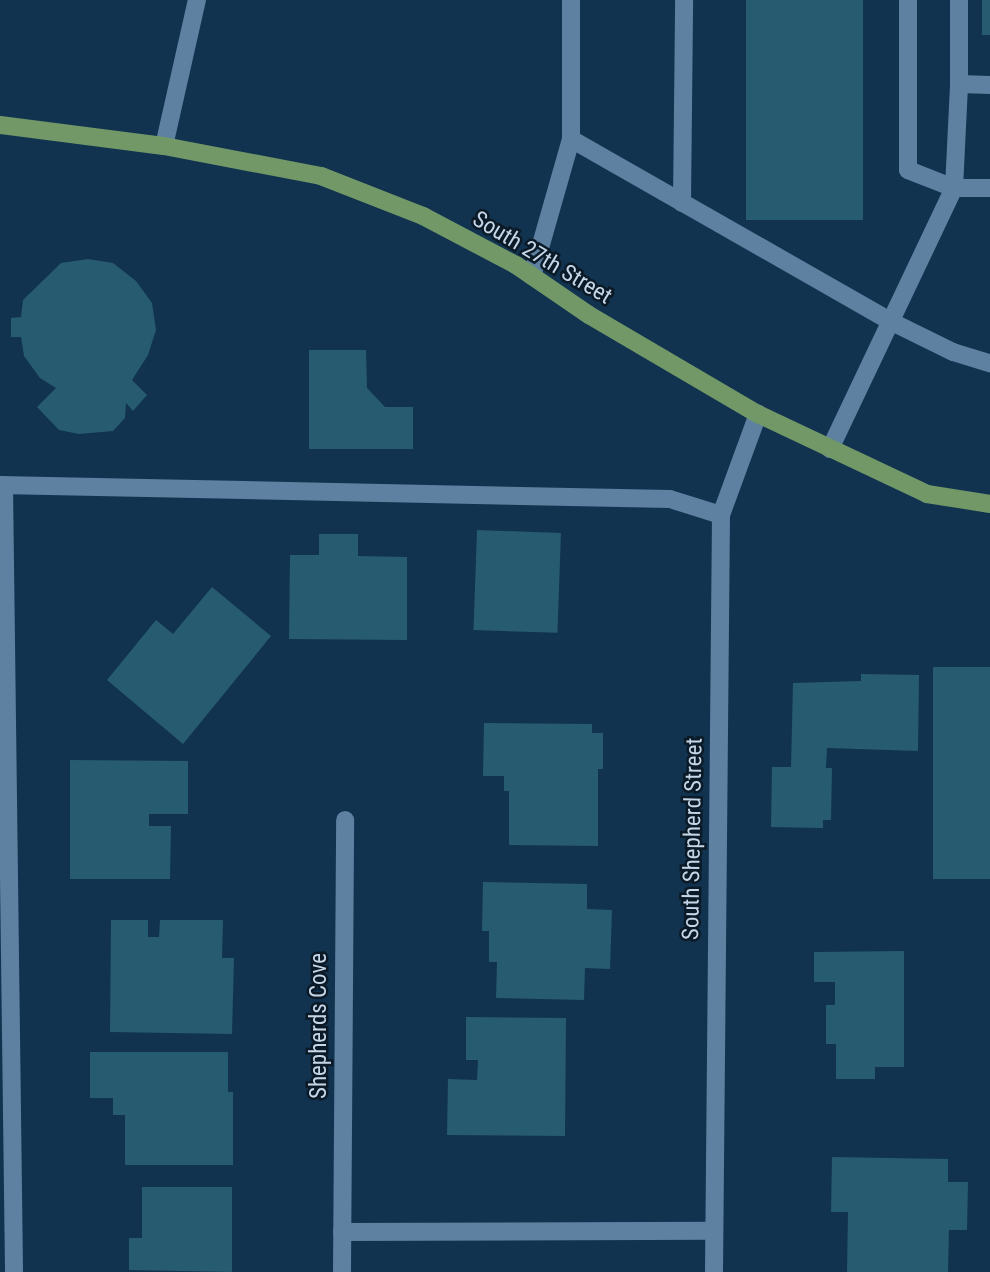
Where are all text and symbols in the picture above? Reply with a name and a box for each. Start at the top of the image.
street label: South 27th Street [467,206,617,310]
street label: South Shepherd Street [677,738,709,940]
street label: Shepherds Cove [305,953,333,1099]

